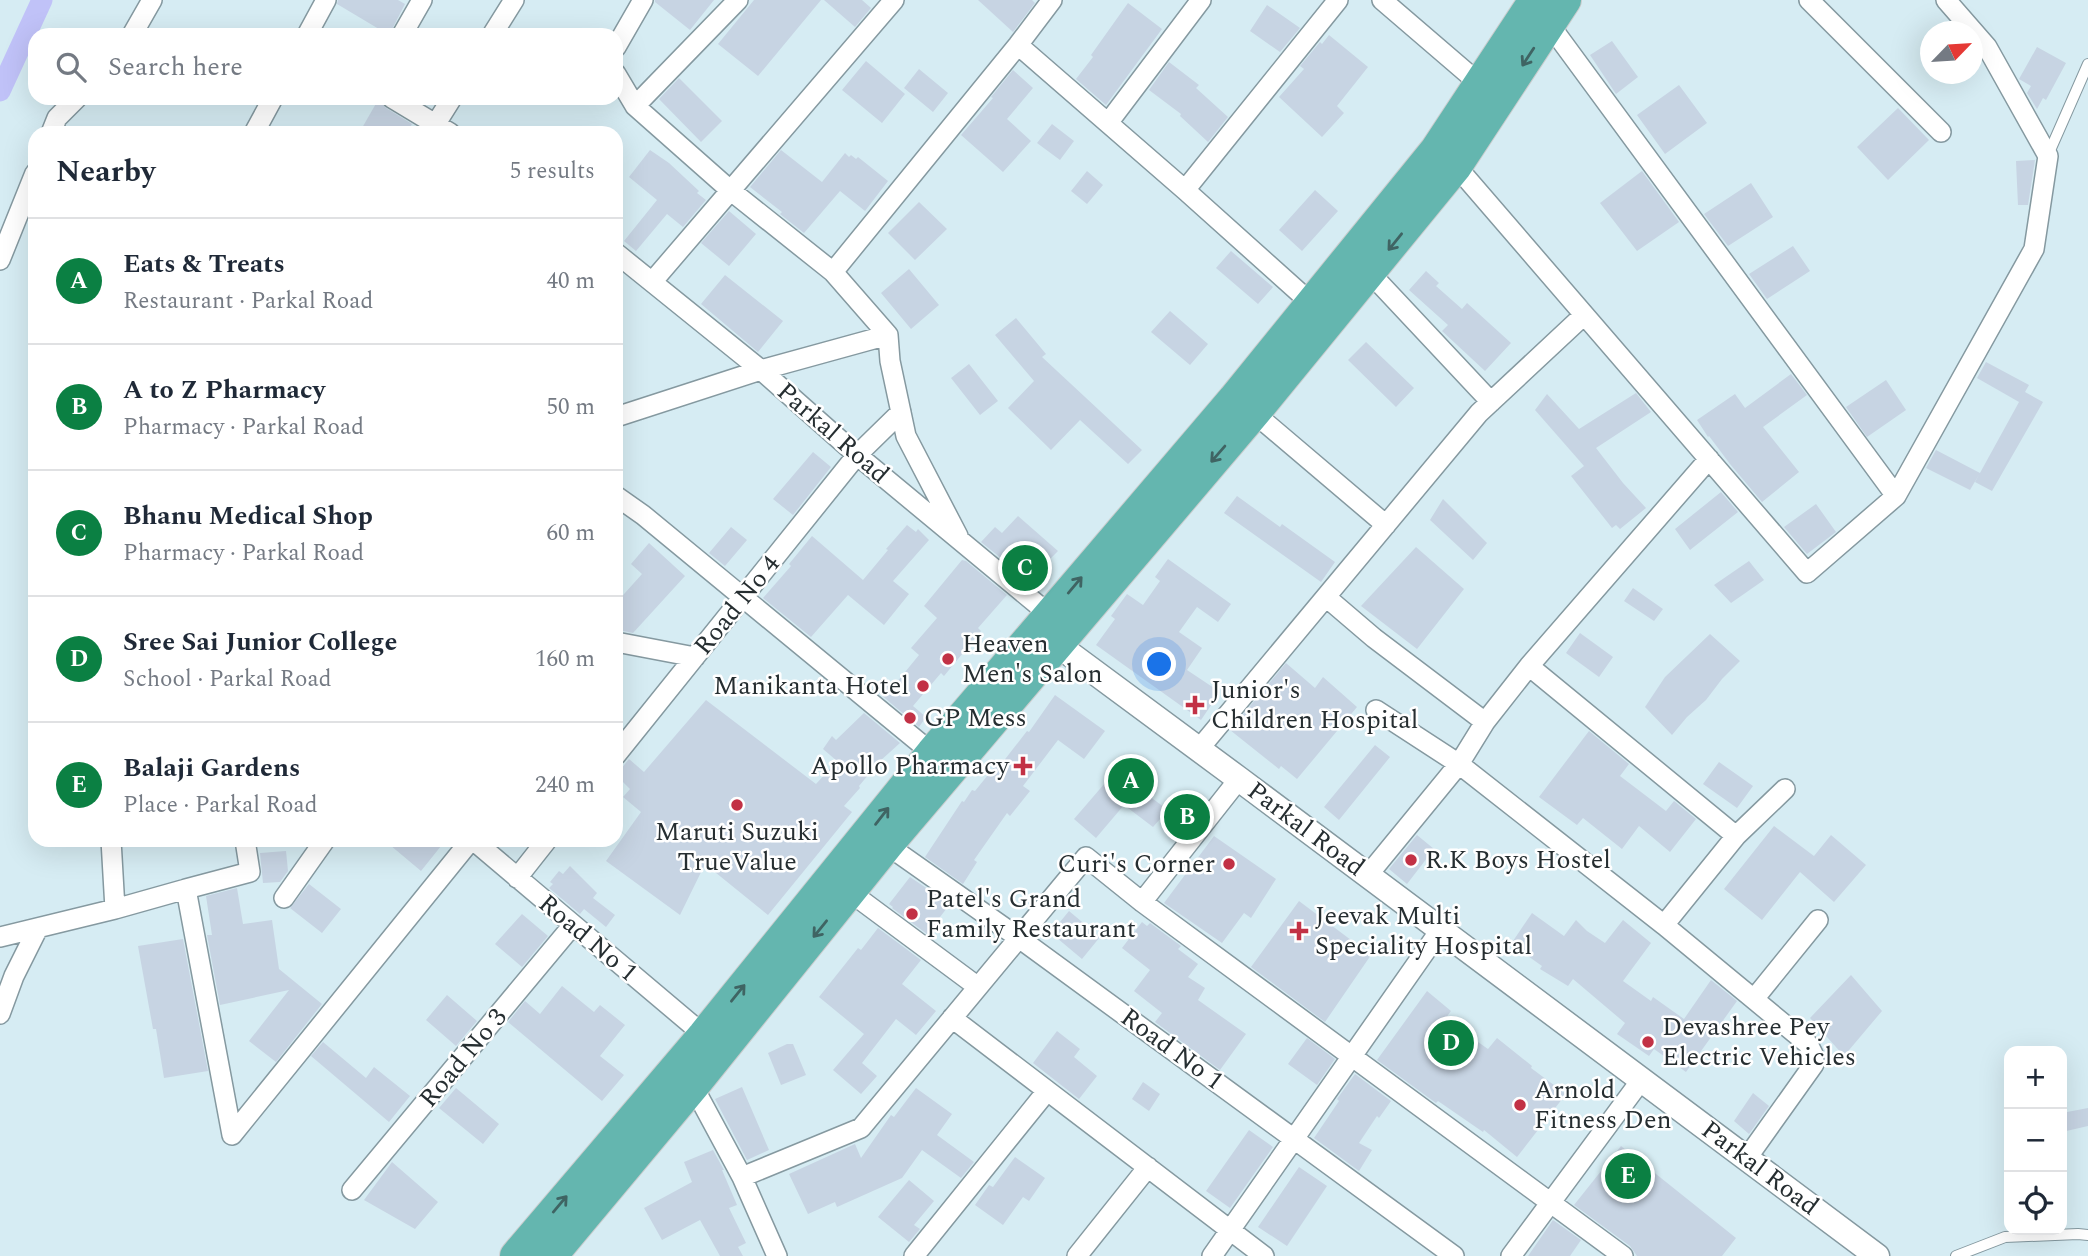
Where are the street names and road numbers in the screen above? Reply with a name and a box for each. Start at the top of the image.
street label: Parkal Road [768,372,898,494]
street label: Road No 4 [684,546,790,664]
street label: Parkal Road [1239,771,1373,887]
street label: Road No 1 [529,884,647,992]
street label: Road No 1 [1112,998,1232,1100]
street label: Road No 3 [409,999,517,1117]
street label: Parkal Road [1693,1110,1827,1226]

